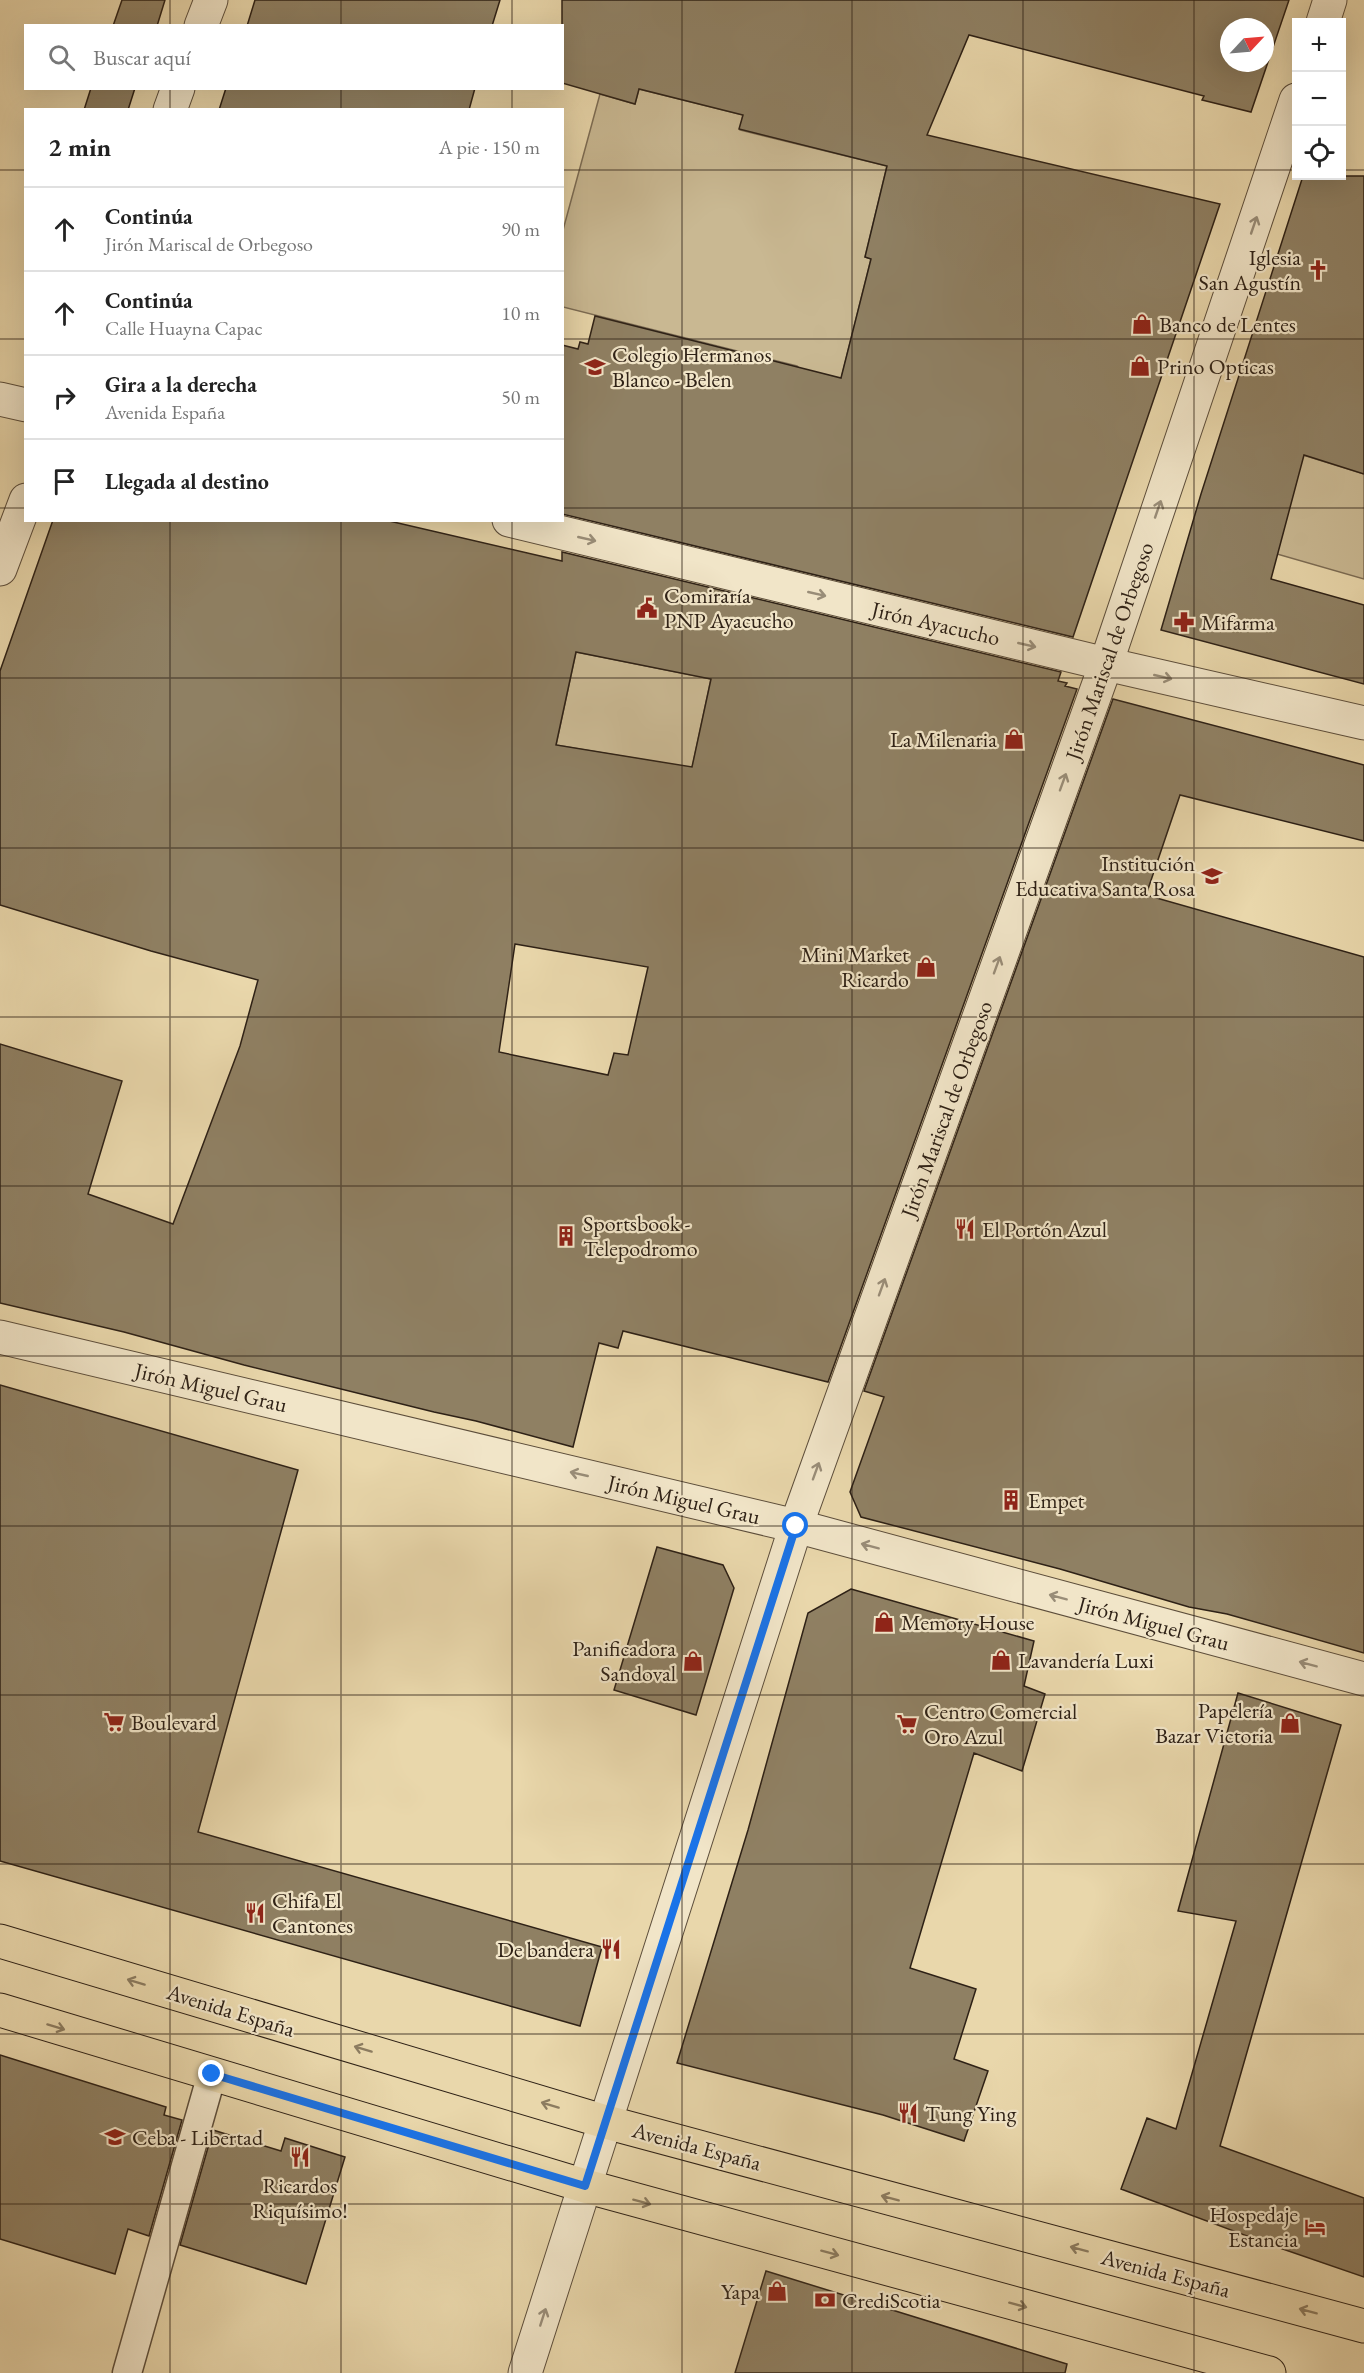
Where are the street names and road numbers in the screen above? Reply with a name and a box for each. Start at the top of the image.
street label: Jirón Mariscal de Orbegoso [1058,538,1160,766]
street label: Jirón Ayacucho [867,594,1003,652]
street label: Jirón Mariscal de Orbegoso [893,997,999,1224]
street label: Jirón Miguel Grau [130,1355,290,1419]
street label: Jirón Miguel Grau [603,1467,763,1531]
street label: Jirón Miguel Grau [1073,1589,1233,1658]
street label: Avenida España [162,1977,299,2044]
street label: Avenida España [628,2115,765,2178]
street label: Avenida España [1097,2242,1234,2305]

